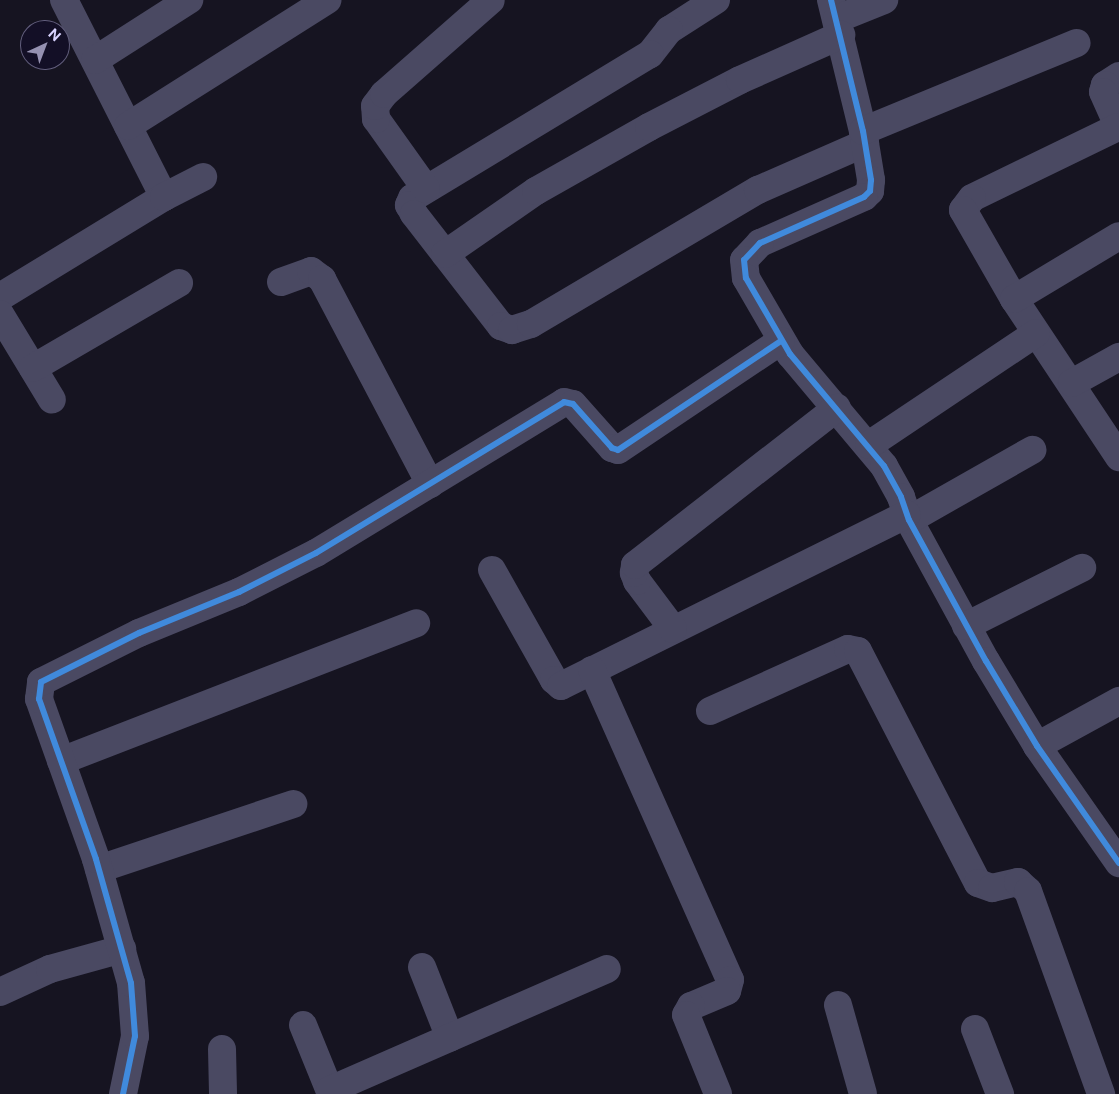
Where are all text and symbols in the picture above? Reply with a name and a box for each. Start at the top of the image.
north arrow [20,20,70,70]
text: N [45,25,64,44]

